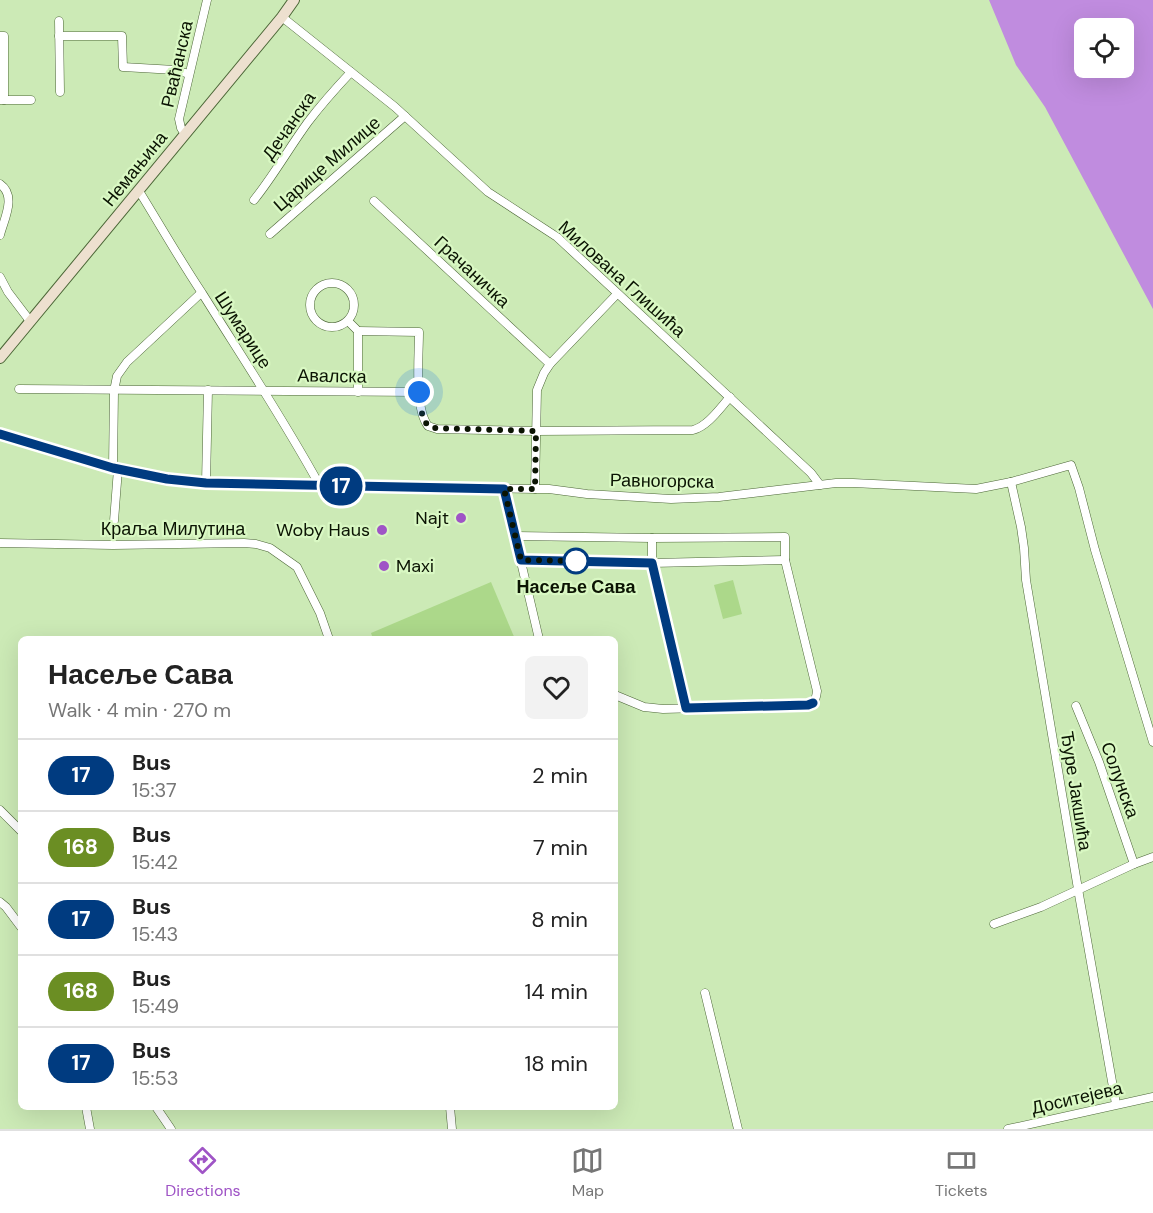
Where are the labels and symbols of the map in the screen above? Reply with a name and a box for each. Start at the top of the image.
street label: Рваћанска [155,17,199,110]
street label: Дечанска [257,86,322,165]
street label: Царице Милице [268,111,386,217]
street label: Немањина [97,126,173,212]
street label: Милована Глишића [553,215,692,343]
street label: Грачаничка [429,231,516,314]
street label: Шумарице [209,287,277,373]
street label: Авалска [297,363,368,389]
your location [404,377,434,407]
line badge: 17 [314,466,368,506]
street label: Равногорска [610,468,715,494]
place label: Najt [415,506,449,530]
marker: Najt [454,511,468,525]
street label: Краља Милутина [101,517,246,541]
place label: Woby Haus [276,518,370,542]
marker: Woby Haus [375,523,389,537]
marker: Насеље Сава [563,548,589,574]
place label: Maxi [396,554,434,578]
marker: Maxi [377,559,391,573]
place label: Насеље Сава [517,575,636,599]
street label: Ђуре Јакшића [1055,730,1097,853]
street label: Солунска [1095,739,1145,822]
street label: Доситејева [1029,1076,1126,1120]

